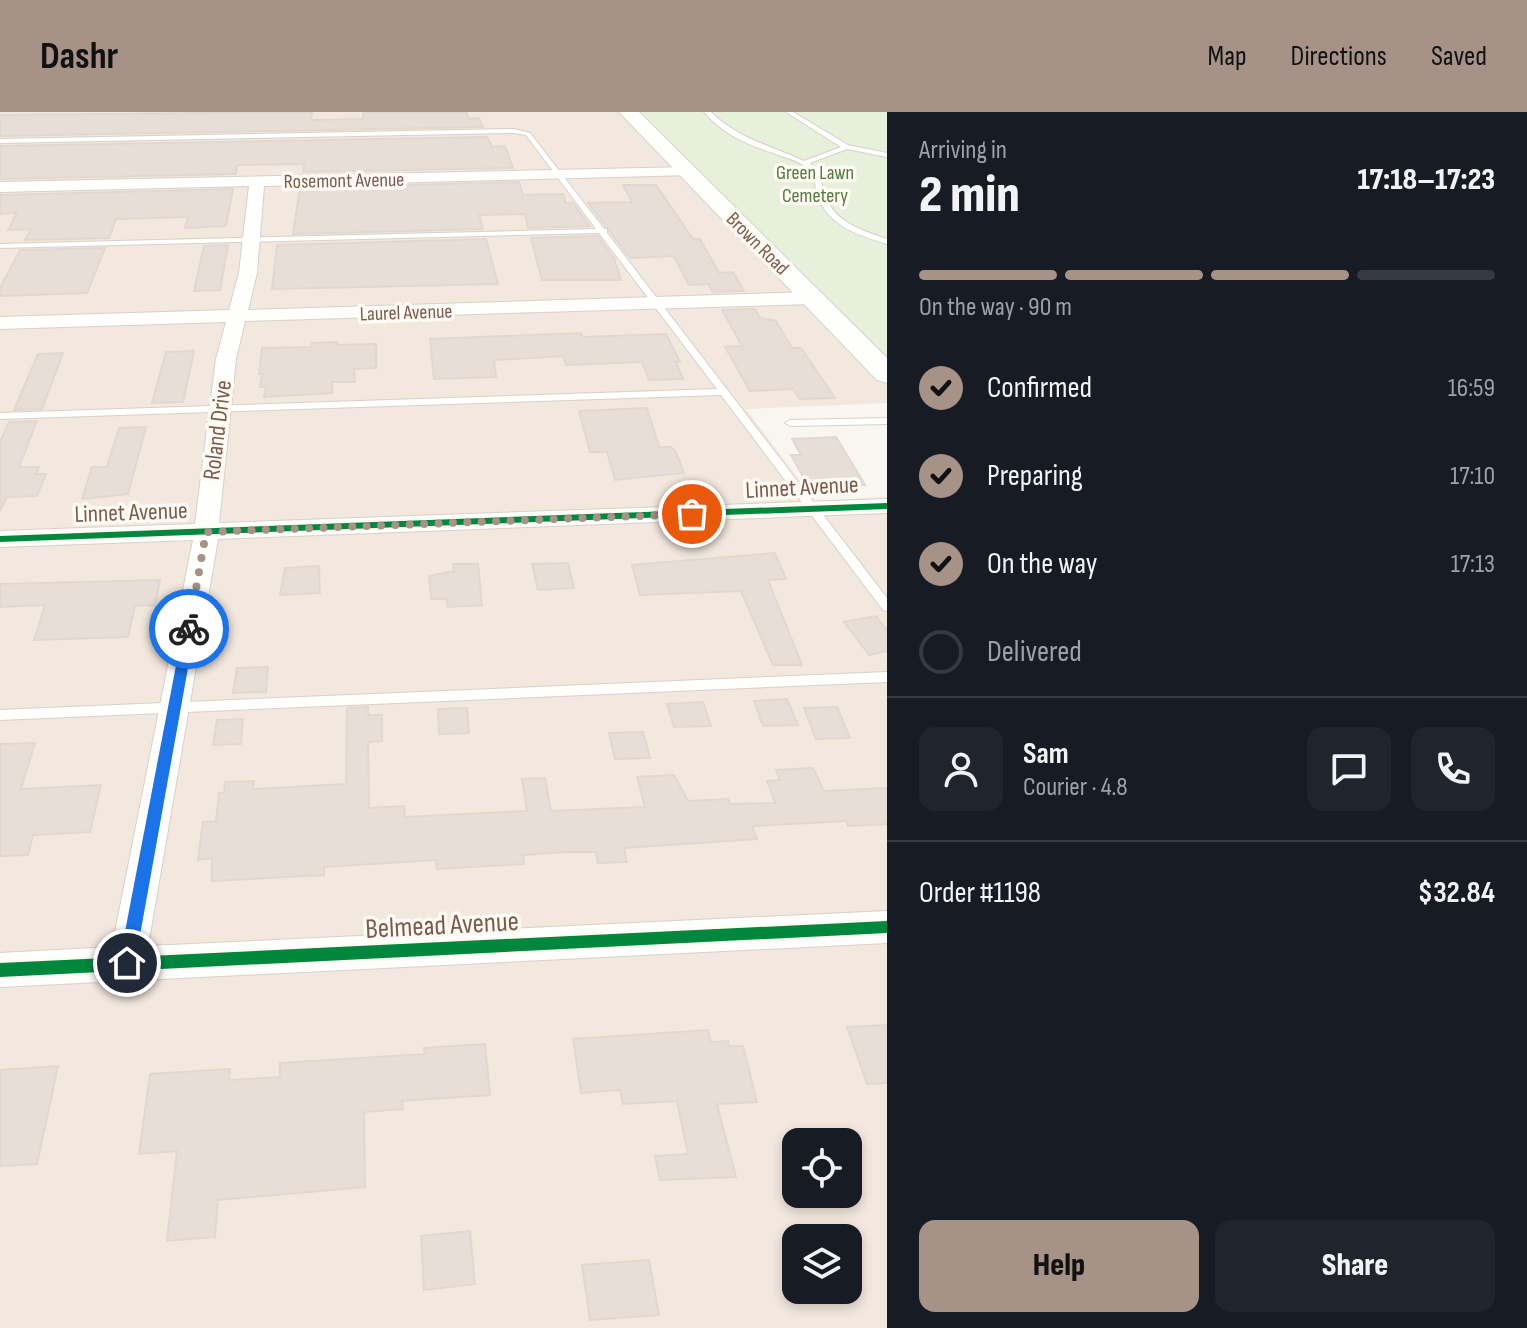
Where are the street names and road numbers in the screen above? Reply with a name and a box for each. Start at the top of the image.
street label: Rosemont Avenue [284,168,404,194]
street label: Brown Road [721,207,794,280]
street label: Laurel Avenue [359,299,453,327]
street label: Roland Drive [197,378,238,482]
street label: Linnet Avenue [745,470,859,505]
street label: Linnet Avenue [74,496,188,529]
street label: Belmead Avenue [365,905,520,946]

